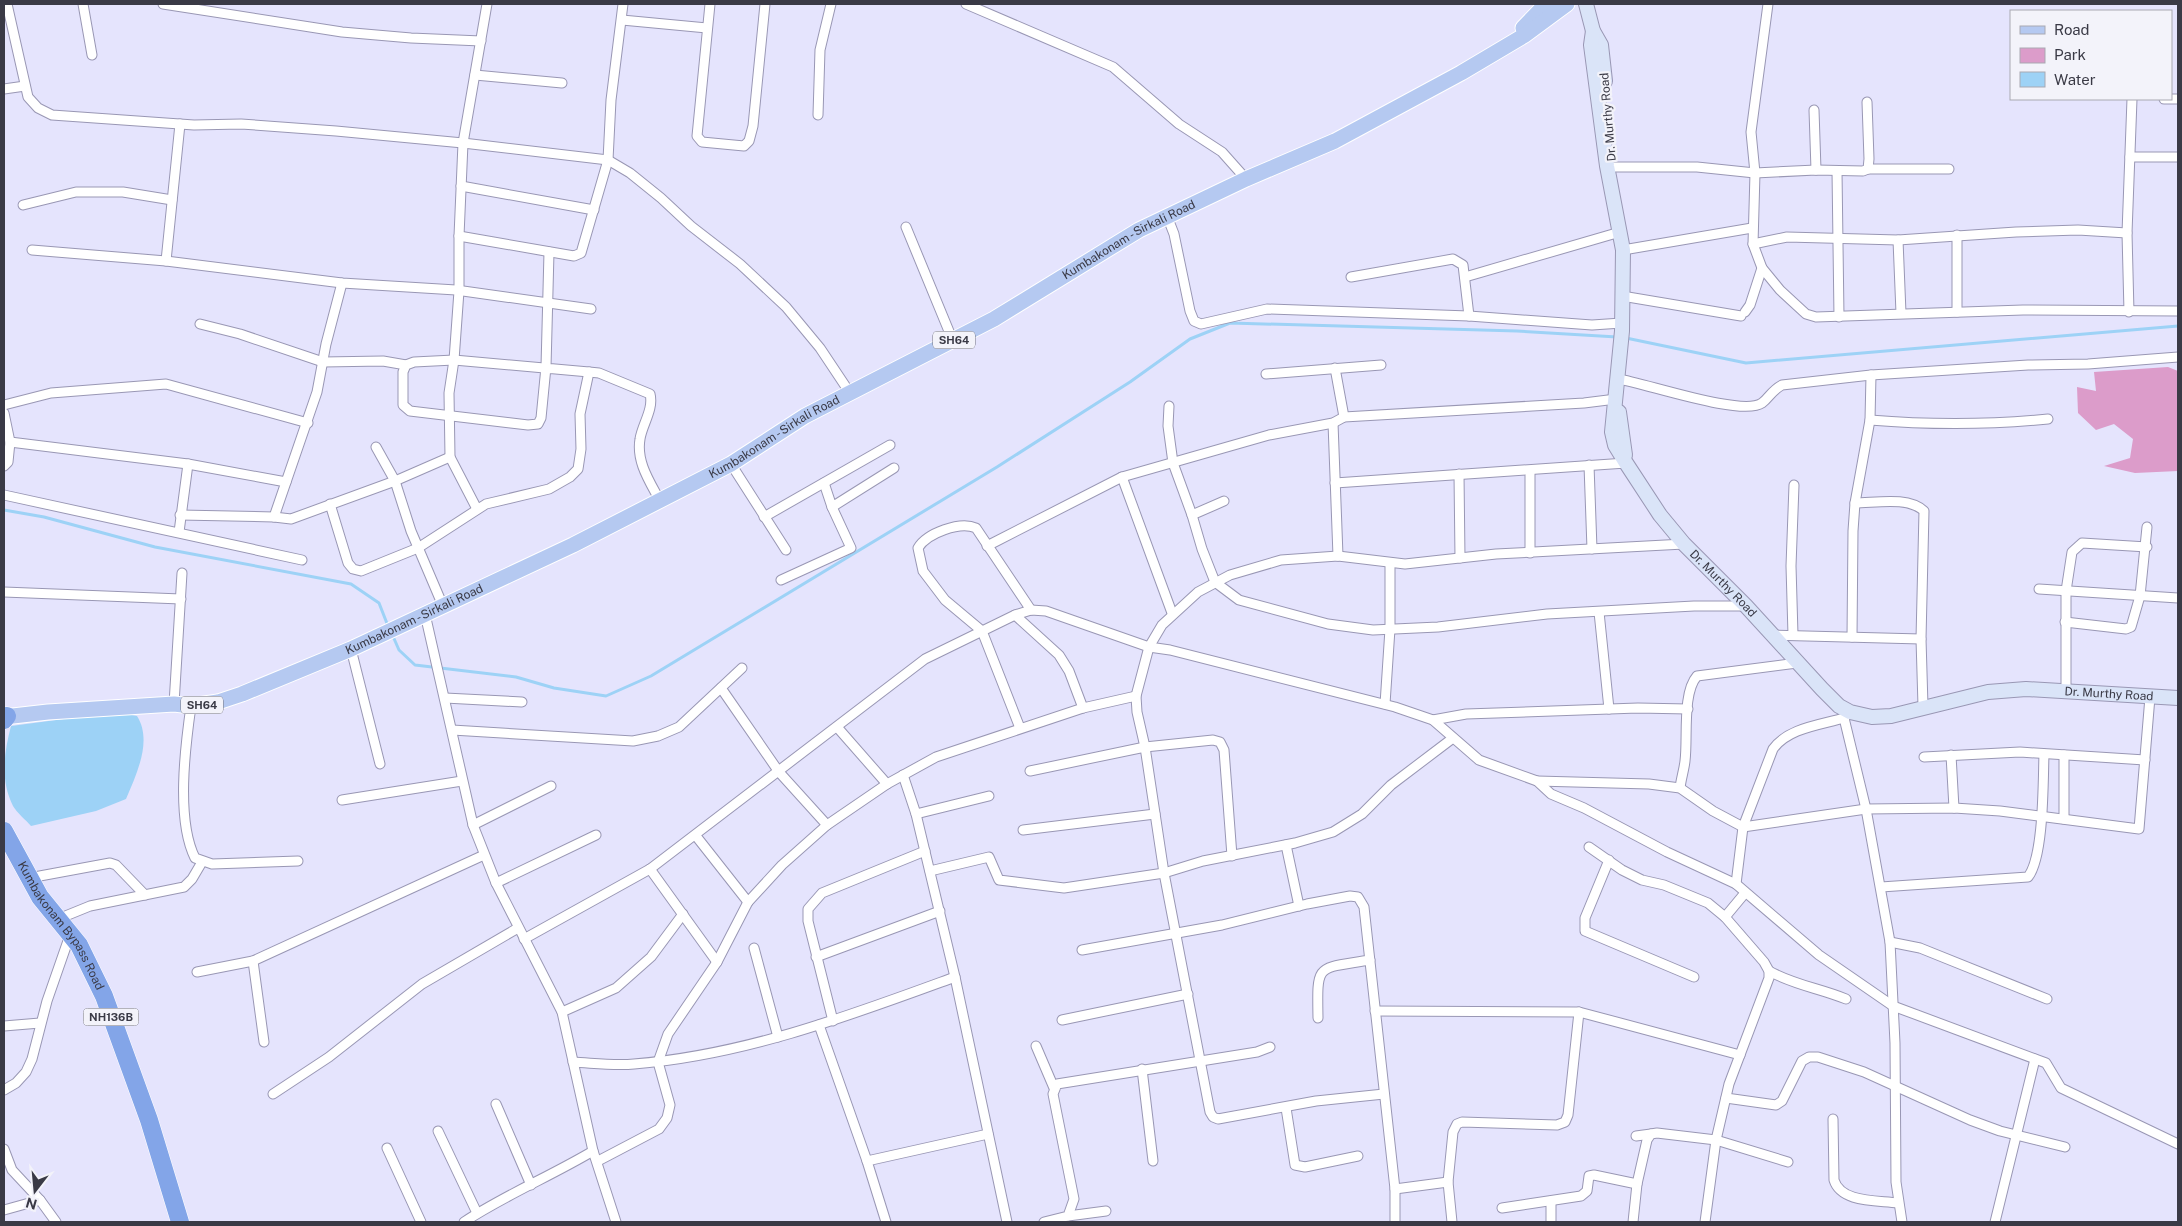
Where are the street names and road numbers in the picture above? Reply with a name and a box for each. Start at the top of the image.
street label: Dr. Murthy Road [1597,72,1619,162]
street label: Kumbakonam - Sirkali Road [1060,197,1197,282]
road number: SH64 [933,332,975,348]
street label: Kumbakonam - Sirkali Road [706,392,842,481]
street label: Dr. Murthy Road [1687,547,1760,620]
street label: Kumbakonam - Sirkali Road [343,581,485,657]
street label: Dr. Murthy Road [2064,684,2154,704]
road number: SH64 [181,696,223,714]
street label: Kumbakonam Bypass Road [15,859,107,992]
road number: NH136B [84,1009,138,1026]

